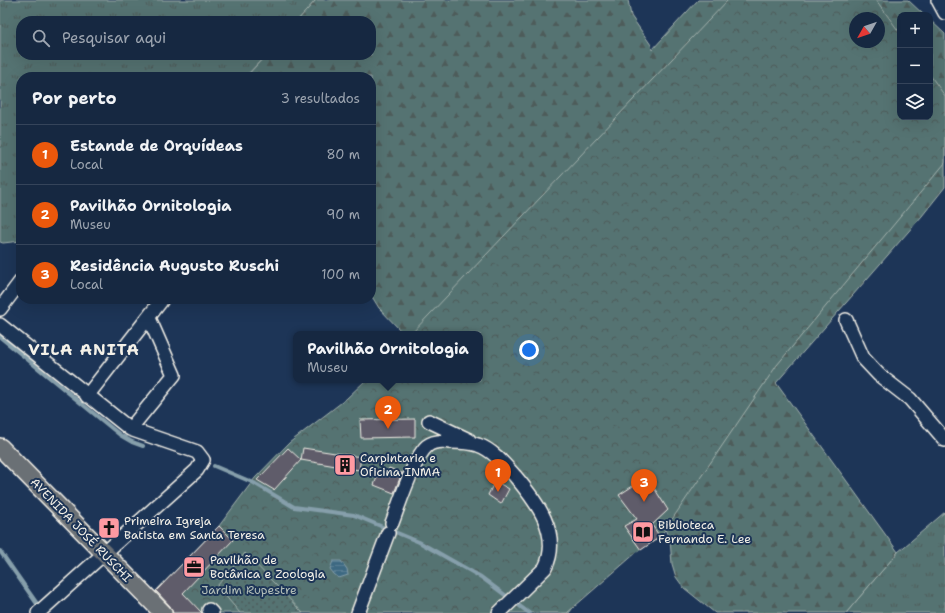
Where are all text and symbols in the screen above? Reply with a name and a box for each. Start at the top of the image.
north arrow [849,12,885,48]
map controls [897,12,933,120]
button: + [897,12,933,48]
search box [16,16,376,60]
icon: search [30,27,52,49]
text: Pesquisar aqui [62,28,166,48]
button: − [897,48,933,84]
button: layers [897,84,933,120]
text: Por perto [32,87,117,109]
text: 3 resultados [281,90,360,107]
text: Estande de Orquídeas [70,136,243,156]
text: 1 [42,146,48,163]
text: 80 m [326,146,360,163]
text: Local [70,156,103,173]
text: Pavilhão Ornitologia [70,196,232,216]
text: 2 [40,206,50,223]
text: 90 m [326,206,360,223]
text: Museu [70,216,111,233]
text: Residência Augusto Ruschi [70,256,279,276]
text: 3 [40,266,50,283]
text: 100 m [321,266,360,283]
text: Local [70,276,103,293]
popup [293,331,483,383]
district label: VILA ANITA [28,339,140,360]
text: Pavilhão Ornitologia [307,339,469,359]
your location [519,340,539,360]
text: Museu [307,359,348,376]
pin: 2 [375,396,401,429]
place label: Carpintaria e Oficina INMA [360,450,441,480]
building icon: Carpintaria e Oficina INMA [332,452,358,478]
pin: 1 [485,459,511,492]
pin: 3 [631,469,657,502]
street label: AVENIDA JOSÉ RUSCHI [27,474,135,586]
place label: Primeira Igreja Batista em Santa Teresa [124,513,265,543]
church icon: Primeira Igreja Batista em Santa Teresa [96,515,122,541]
place label: Biblioteca Fernando E. Lee [658,517,751,547]
library icon: Biblioteca Fernando E. Lee [630,519,656,545]
place label: Pavilhão de Botânica e Zoologia [210,552,326,582]
office icon: Pavilhão de Botânica e Zoologia [181,554,207,580]
park label: Jardim Rupestre [201,582,297,598]

